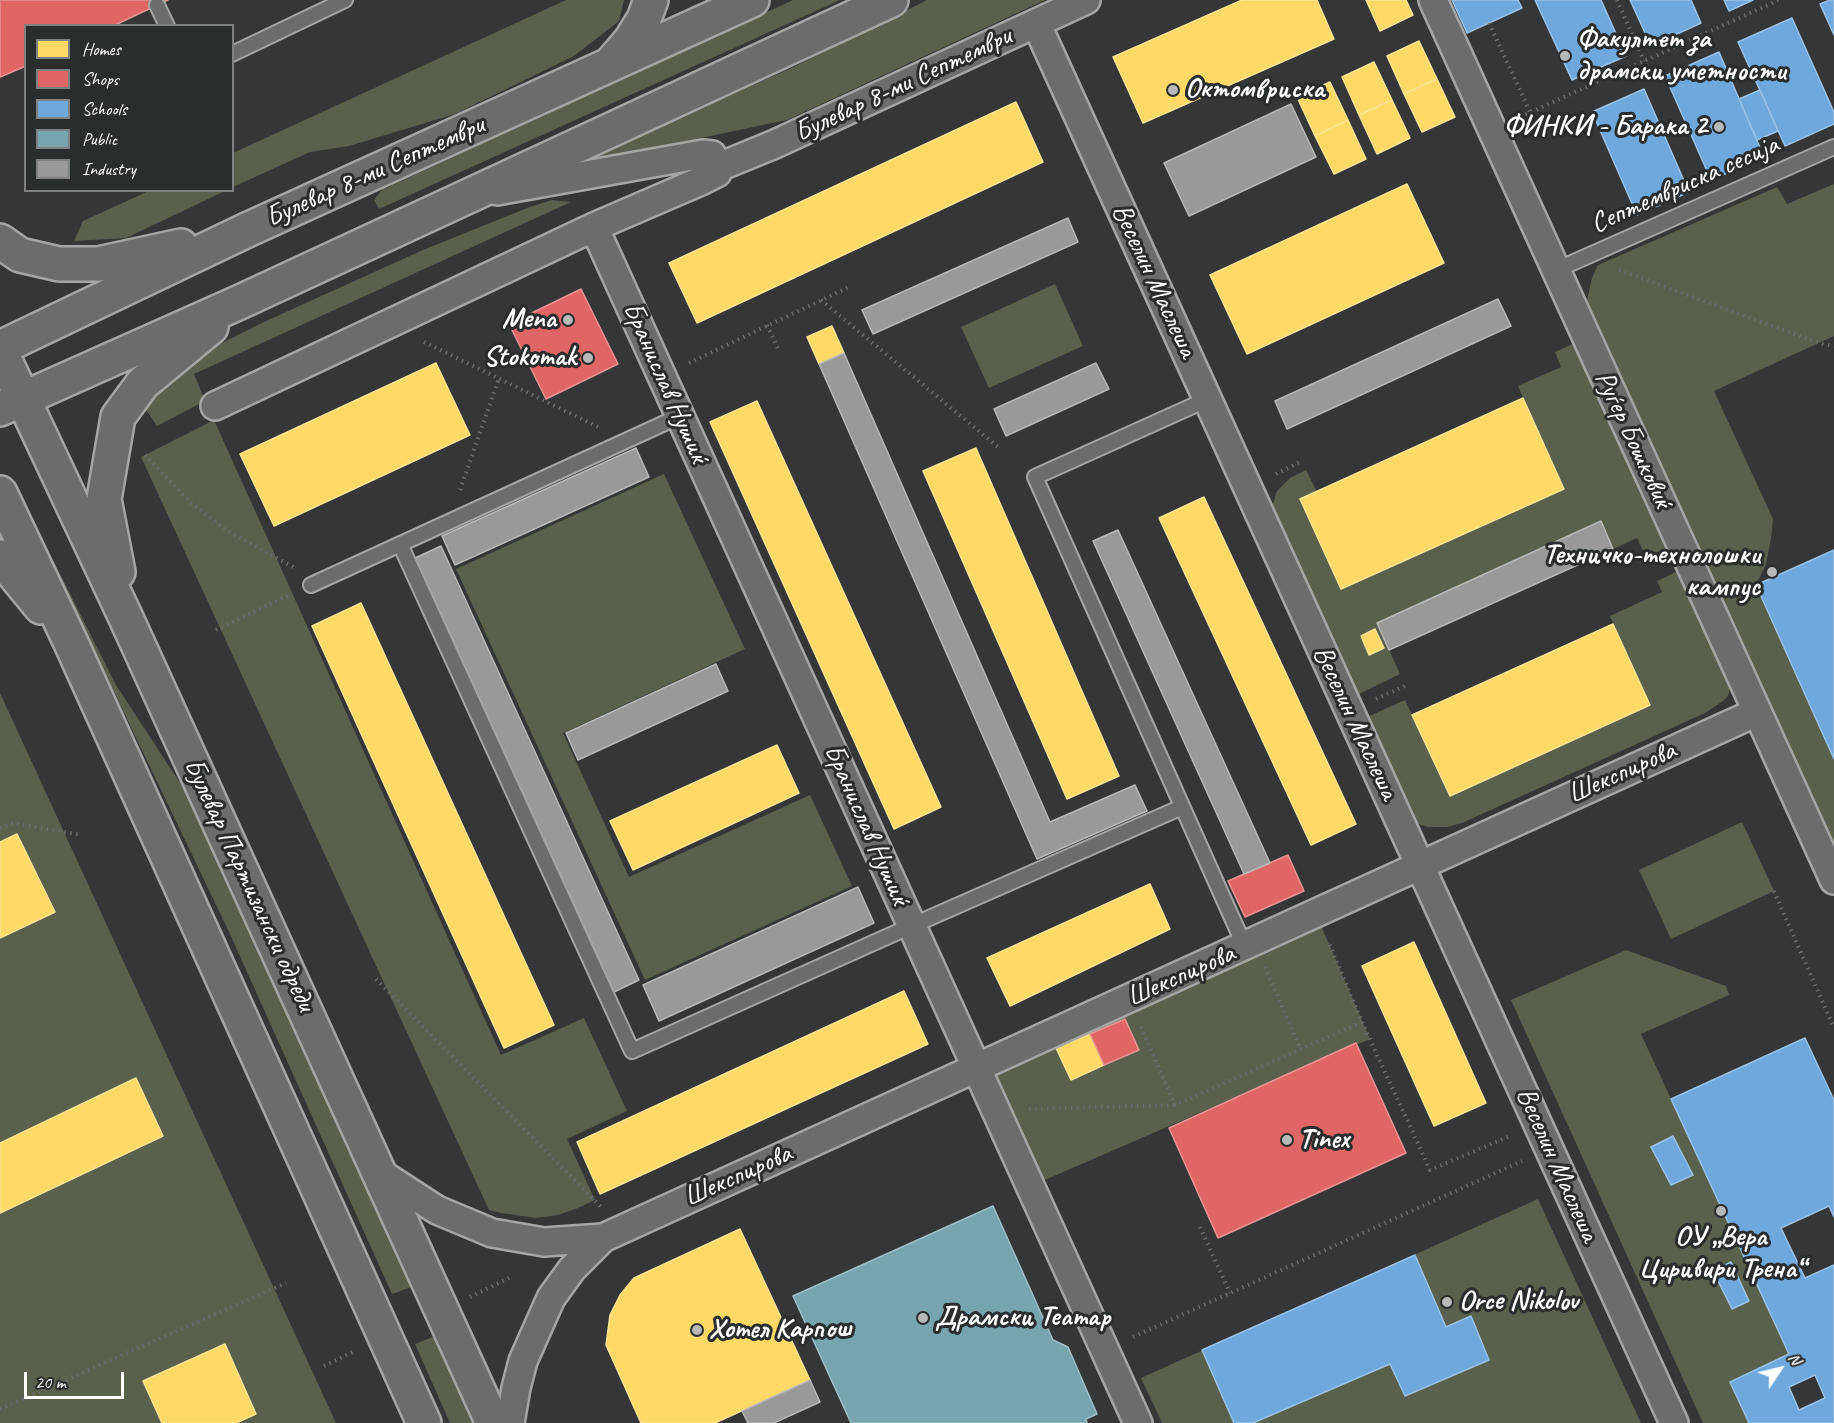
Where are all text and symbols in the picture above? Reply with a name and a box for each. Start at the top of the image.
street label: Булевар 8-ми Септември [789,20,1017,150]
place label: Факултет за драмски уметности [1577,23,1786,89]
legend [24,24,234,192]
text: Homes [82,38,121,60]
marker: Факултет за драмски уметности [1558,49,1572,63]
text: Shops [82,68,119,90]
place label: Октомвриска [1185,73,1324,107]
marker: Октомвриска [1166,83,1180,97]
text: Schools [82,98,127,120]
street label: Булевар 8-ми Септември [261,109,489,235]
place label: ФИНКИ - Барака 2 [1504,110,1707,144]
marker: ФИНКИ - Барака 2 [1712,120,1726,134]
text: Public [82,128,117,150]
street label: Септемвриска сесија [1586,128,1784,242]
text: Industry [82,158,136,180]
street label: Веселин Маслеша [1104,199,1204,363]
street label: Бранислав Нушиќ [614,297,716,469]
place label: Mena [502,303,556,337]
marker: Mena [561,313,575,327]
place label: Stokomak [483,341,576,375]
marker: Stokomak [581,351,595,365]
street label: Руѓер Бошковиќ [1587,366,1679,514]
place label: Техничко-технолошки кампус [1544,539,1760,605]
marker: Техничко-технолошки кампус [1765,565,1779,579]
street label: Веселин Маслеша [1305,641,1405,805]
street label: Шекспирова [1563,734,1681,812]
street label: Бранислав Нушиќ [815,739,917,911]
street label: Булевар Партизански одреди [176,753,322,1017]
street label: Шекспирова [1122,937,1240,1015]
street label: Веселин Маслеша [1508,1083,1606,1247]
place label: Tinex [1299,1123,1349,1157]
marker: Tinex [1280,1133,1294,1147]
street label: Шекспирова [679,1137,797,1215]
marker: ОУ „Вера Циривири Трена“ [1714,1204,1728,1218]
place label: ОУ „Вера Циривири Трена“ [1638,1221,1804,1287]
place label: Orce Nikolov [1459,1285,1578,1319]
marker: Orce Nikolov [1440,1295,1454,1309]
place label: Драмски Театар [935,1301,1111,1335]
marker: Драмски Театар [916,1311,930,1325]
place label: Хотел Карпош [709,1313,852,1347]
marker: Хотел Карпош [690,1323,704,1337]
north arrow [1750,1339,1810,1399]
text: N [1784,1349,1806,1368]
scale bar [27,1360,128,1398]
text: 20 m [35,1371,66,1393]

